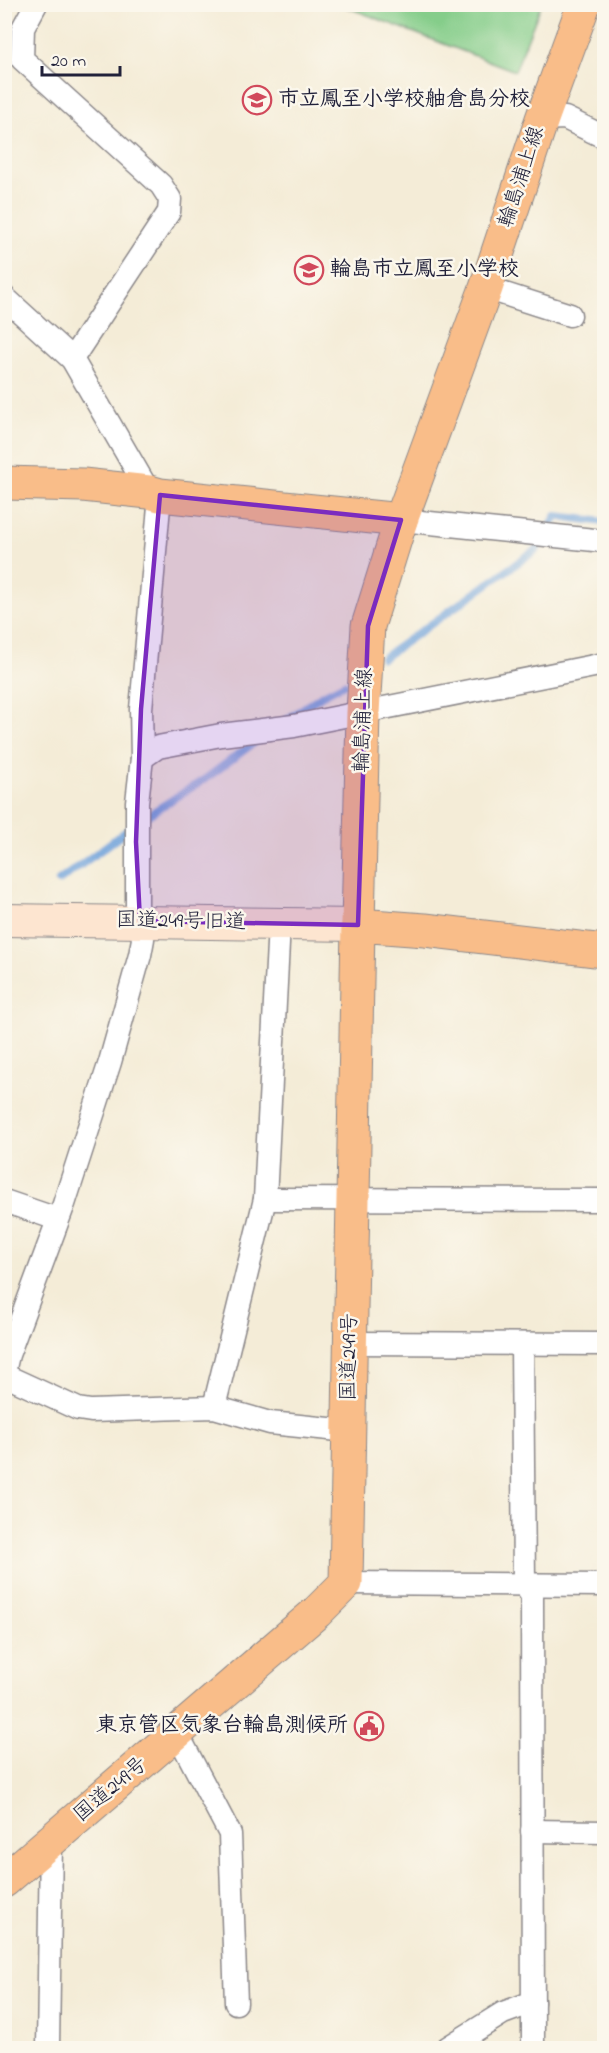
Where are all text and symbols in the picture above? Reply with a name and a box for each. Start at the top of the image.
scale bar [42,39,120,77]
text: 20 m [51,49,86,75]
school or university icon: 市立鳳至小学校舳倉島分校 [241,84,273,116]
place label: 市立鳳至小学校舳倉島分校 [278,85,530,115]
street label: 輪島浦上線 [492,122,552,232]
school or university icon: 輪島市立鳳至小学校 [293,254,325,286]
place label: 輪島市立鳳至小学校 [330,255,519,285]
street label: 輪島浦上線 [347,667,381,773]
street label: 国道249号旧道 [116,906,246,938]
street label: 国道249号 [334,1313,366,1401]
public building icon: 東京管区気象台輪島測候所 [353,1710,385,1742]
place label: 東京管区気象台輪島測候所 [96,1711,348,1741]
street label: 国道249号 [67,1750,155,1830]

